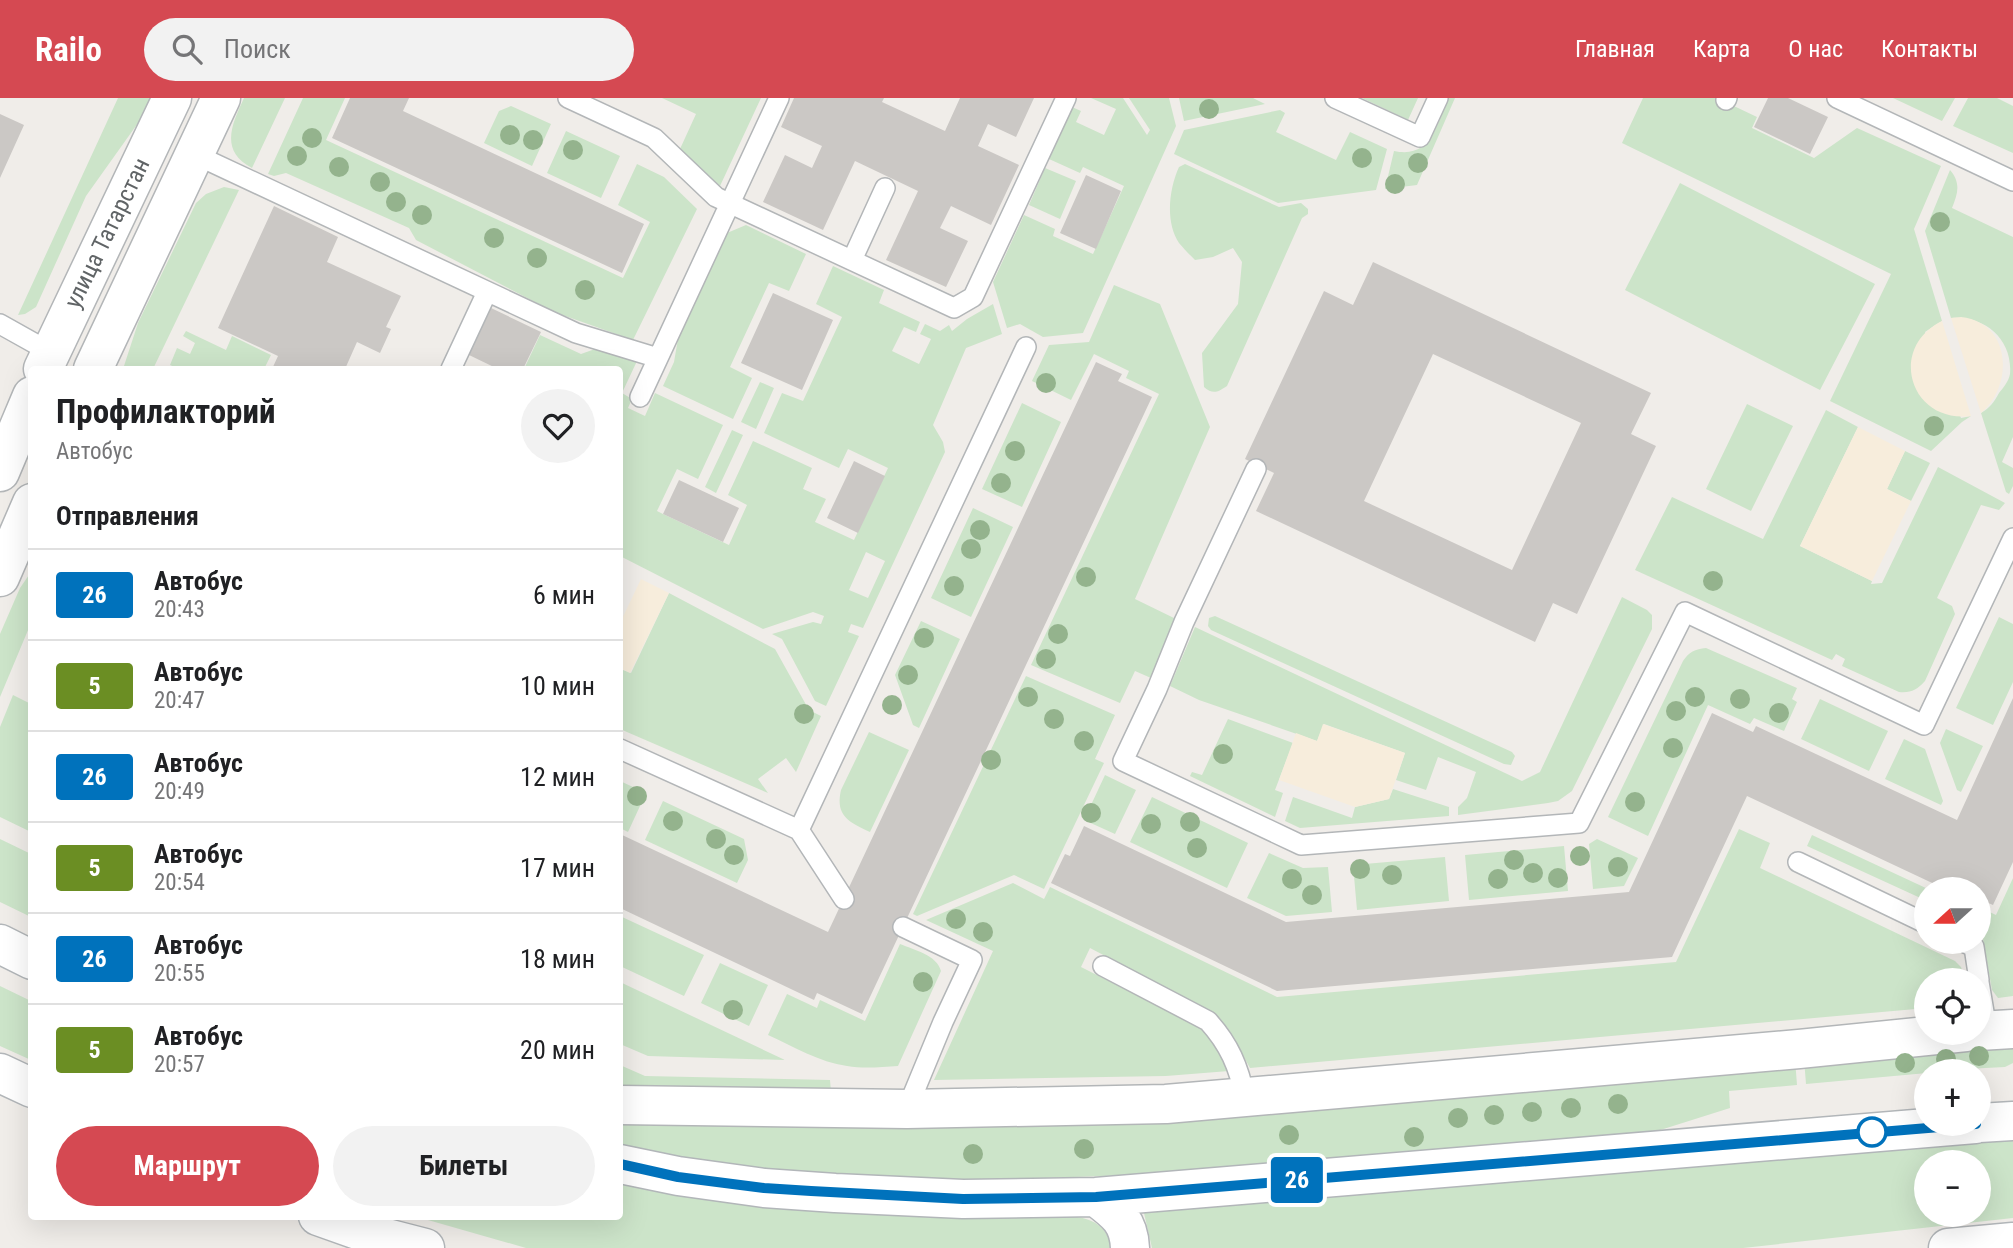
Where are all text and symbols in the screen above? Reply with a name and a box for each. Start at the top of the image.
search box [144,18,634,81]
text: Railo [35,30,102,69]
icon: search [168,30,206,68]
text: Поиск [224,34,291,64]
text: Главная [1575,35,1655,63]
text: Карта [1693,35,1750,63]
text: О нас [1788,35,1843,63]
text: Контакты [1881,35,1978,63]
street label: улица Татарстан [59,153,155,313]
button: heart [521,389,595,463]
text: Профилакторий [56,392,275,431]
text: Автобус [56,438,133,465]
text: Отправления [56,501,199,531]
text: Автобус [154,566,243,596]
text: 6 мин [533,580,595,610]
text: 26 [82,581,107,609]
text: 20:43 [154,596,205,623]
text: Автобус [154,657,243,687]
text: 10 мин [520,671,595,701]
text: 5 [88,672,101,700]
text: 20:47 [154,687,205,714]
text: Автобус [154,748,243,778]
text: 12 мин [520,762,595,792]
text: 26 [82,763,107,791]
text: 20:49 [154,778,205,805]
text: Автобус [154,839,243,869]
text: 17 мин [520,853,595,883]
text: 5 [88,854,101,882]
text: 20:54 [154,869,205,896]
north arrow [1914,877,1992,954]
map controls [1914,877,1991,1227]
text: Автобус [154,930,243,960]
text: 18 мин [520,944,595,974]
text: 26 [82,945,107,973]
text: 20:55 [154,960,205,987]
button: locate [1914,968,1991,1045]
text: Автобус [154,1021,243,1051]
text: 20 мин [520,1035,595,1065]
text: 5 [88,1036,101,1064]
text: 20:57 [154,1051,205,1078]
button: + [1914,1059,1991,1136]
unlabelled marker [1857,1117,1887,1147]
button: Маршрут [56,1126,319,1206]
button: Билеты [333,1126,595,1206]
button: − [1914,1150,1991,1227]
line badge: 26 [1266,1157,1328,1203]
text: 26 [1285,1166,1309,1194]

